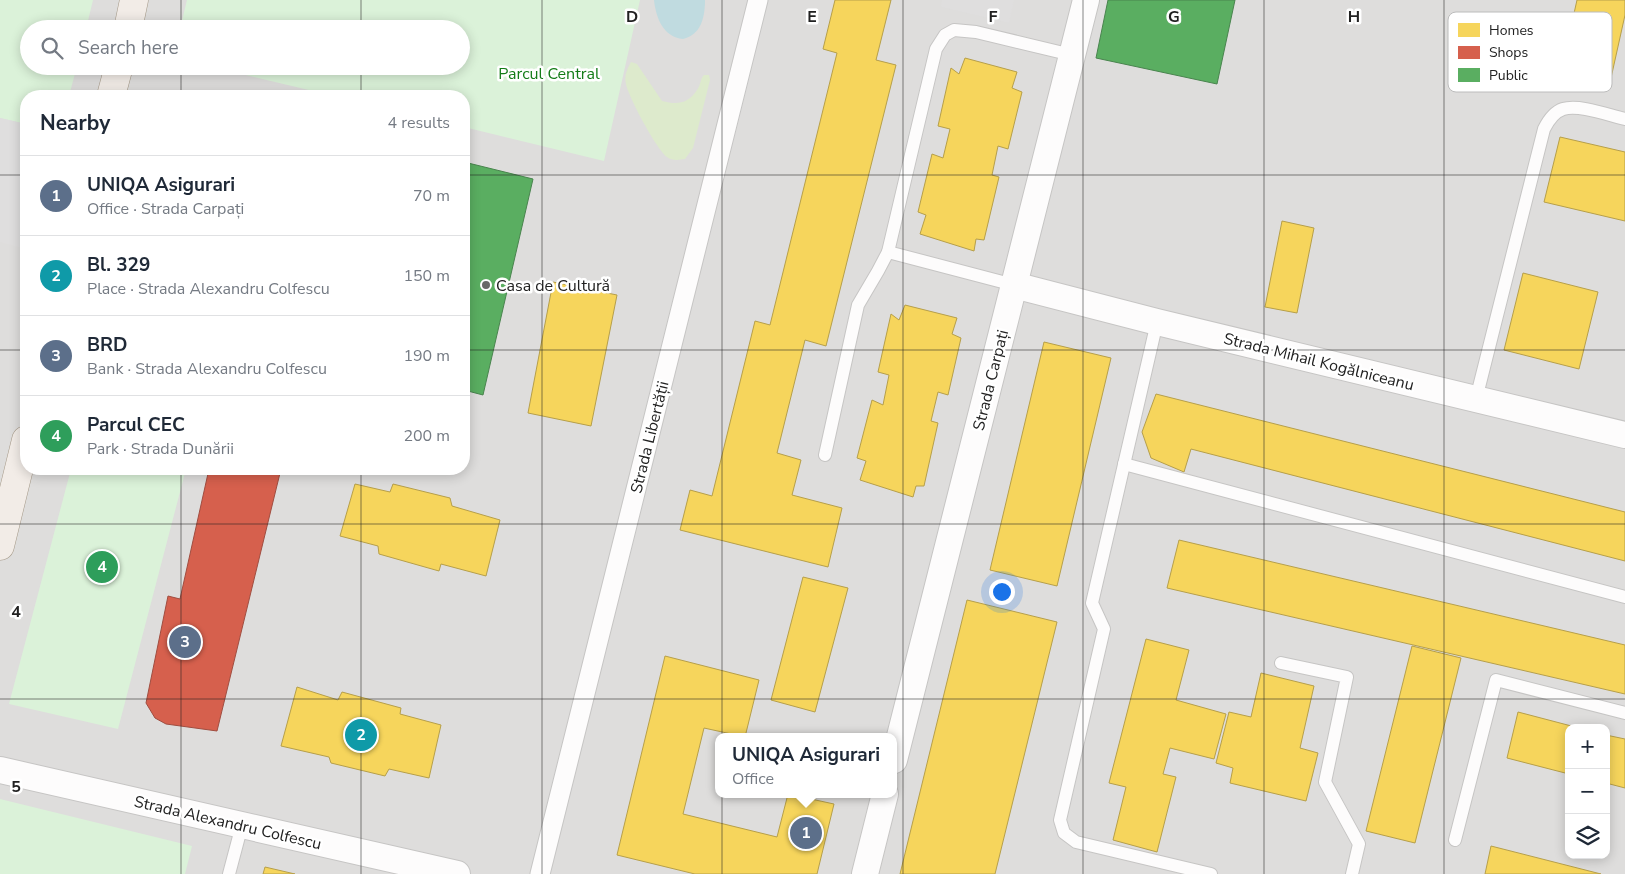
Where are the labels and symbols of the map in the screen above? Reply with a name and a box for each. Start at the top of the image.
text: D [626,6,638,28]
text: E [807,6,817,28]
text: F [989,6,998,28]
text: G [1168,6,1180,28]
text: H [1348,6,1360,28]
legend [1448,12,1612,92]
text: Homes [1489,21,1534,40]
text: Shops [1489,43,1529,62]
park label: Parcul Central [498,63,600,85]
text: Public [1489,66,1528,85]
place label: Casa de Cultură [496,275,610,297]
marker: Casa de Cultură [480,279,492,291]
street label: Strada Carpați [968,327,1014,433]
street label: Strada Mihail Kogălniceanu [1221,328,1416,396]
street label: Strada Libertății [625,379,675,496]
pin: 4 [86,548,118,586]
your location [989,579,1015,605]
text: 4 [11,601,21,623]
pin: 3 [169,623,201,661]
pin: 2 [345,716,377,754]
text: 5 [11,776,21,798]
street label: Strada Alexandru Colfescu [132,791,324,855]
pin: 1 [790,814,822,852]

